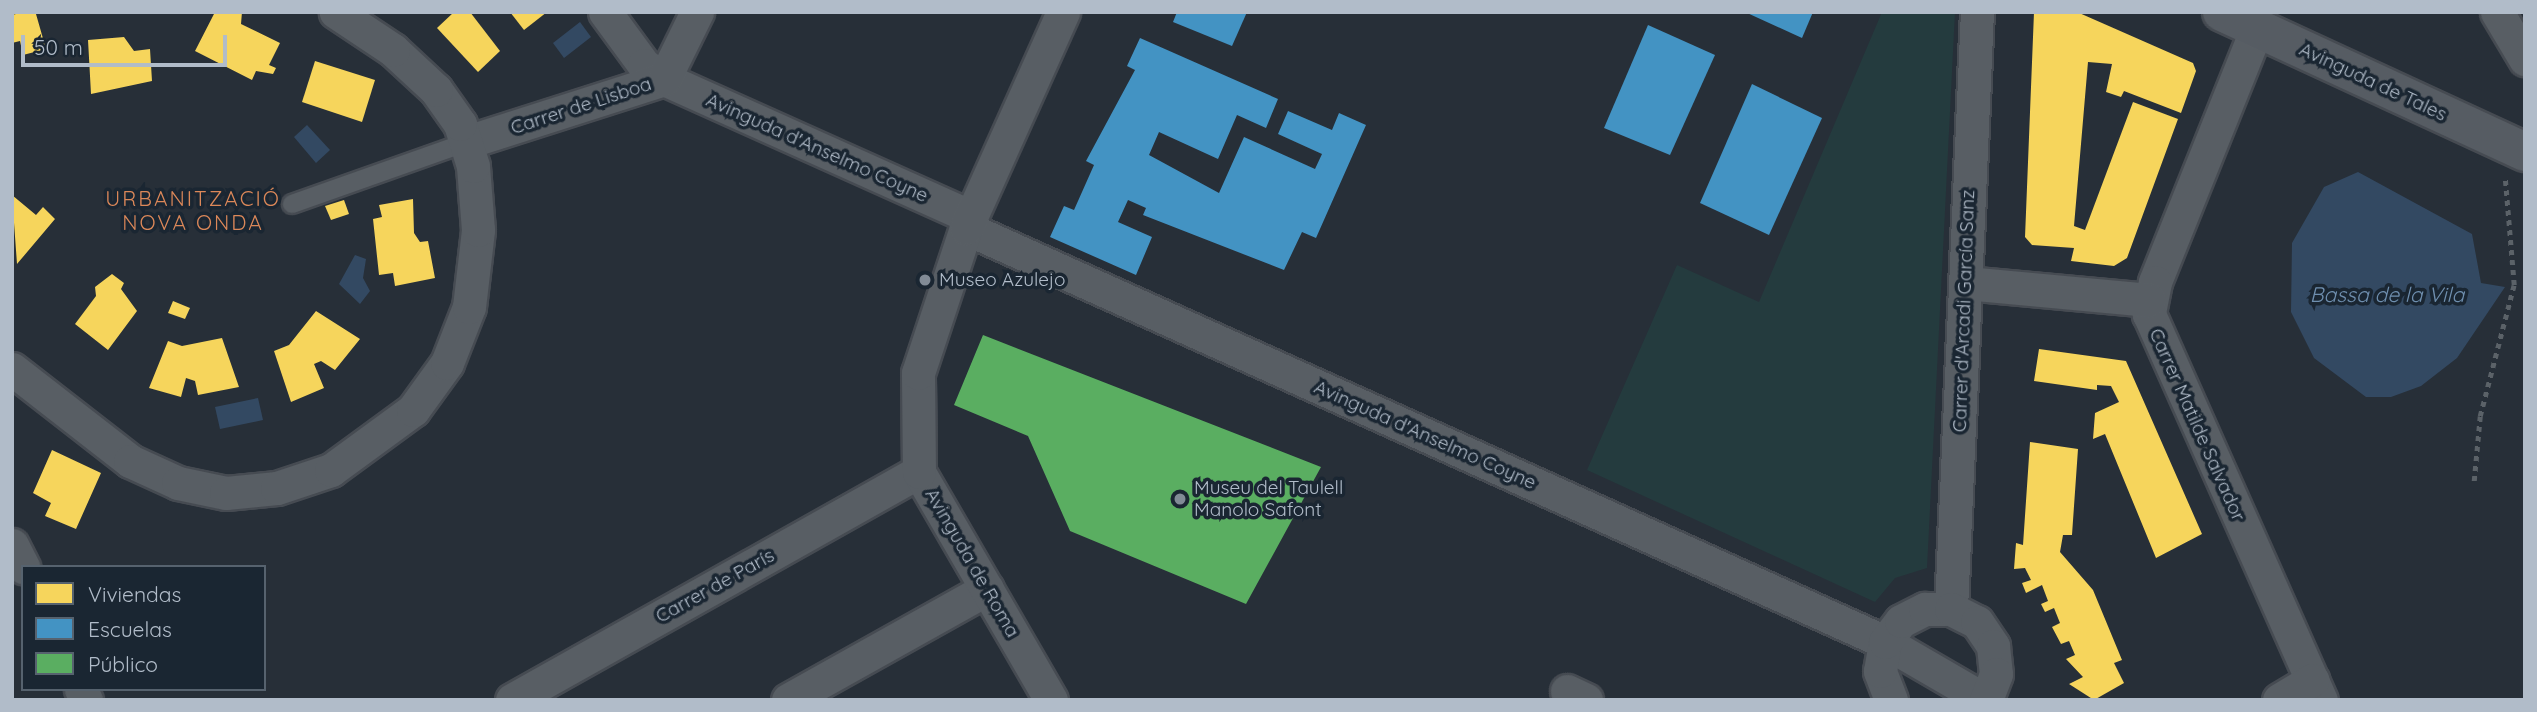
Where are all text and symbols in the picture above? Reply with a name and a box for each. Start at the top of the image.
scale bar [24,21,231,65]
text: 50 m [34,34,83,60]
street label: Avinguda de Tales [2296,38,2450,126]
street label: Carrer de Lisboa [508,73,654,139]
street label: Avinguda d'Anselmo Coyne [703,89,931,207]
district label: URBANITZACIÓ NOVA ONDA [107,185,279,235]
street label: Carrer d'Arcadi García Sanz [1948,189,1980,433]
place label: Museo Azulejo [939,269,1066,291]
marker: Museo Azulejo [917,272,933,288]
water label: Bassa de la Vila [2310,281,2464,307]
street label: Carrer Matilde Salvador [2144,325,2250,525]
street label: Avinguda d'Anselmo Coyne [1311,376,1539,494]
place label: Museu del Taulell Manolo Safont [1194,477,1343,521]
street label: Avinguda de Roma [920,485,1024,641]
marker: Museu del Taulell Manolo Safont [1172,491,1188,507]
street label: Carrer de París [652,544,778,628]
legend [21,565,266,691]
text: Viviendas [88,581,181,607]
text: Escuelas [88,616,172,642]
text: Público [88,651,158,677]

